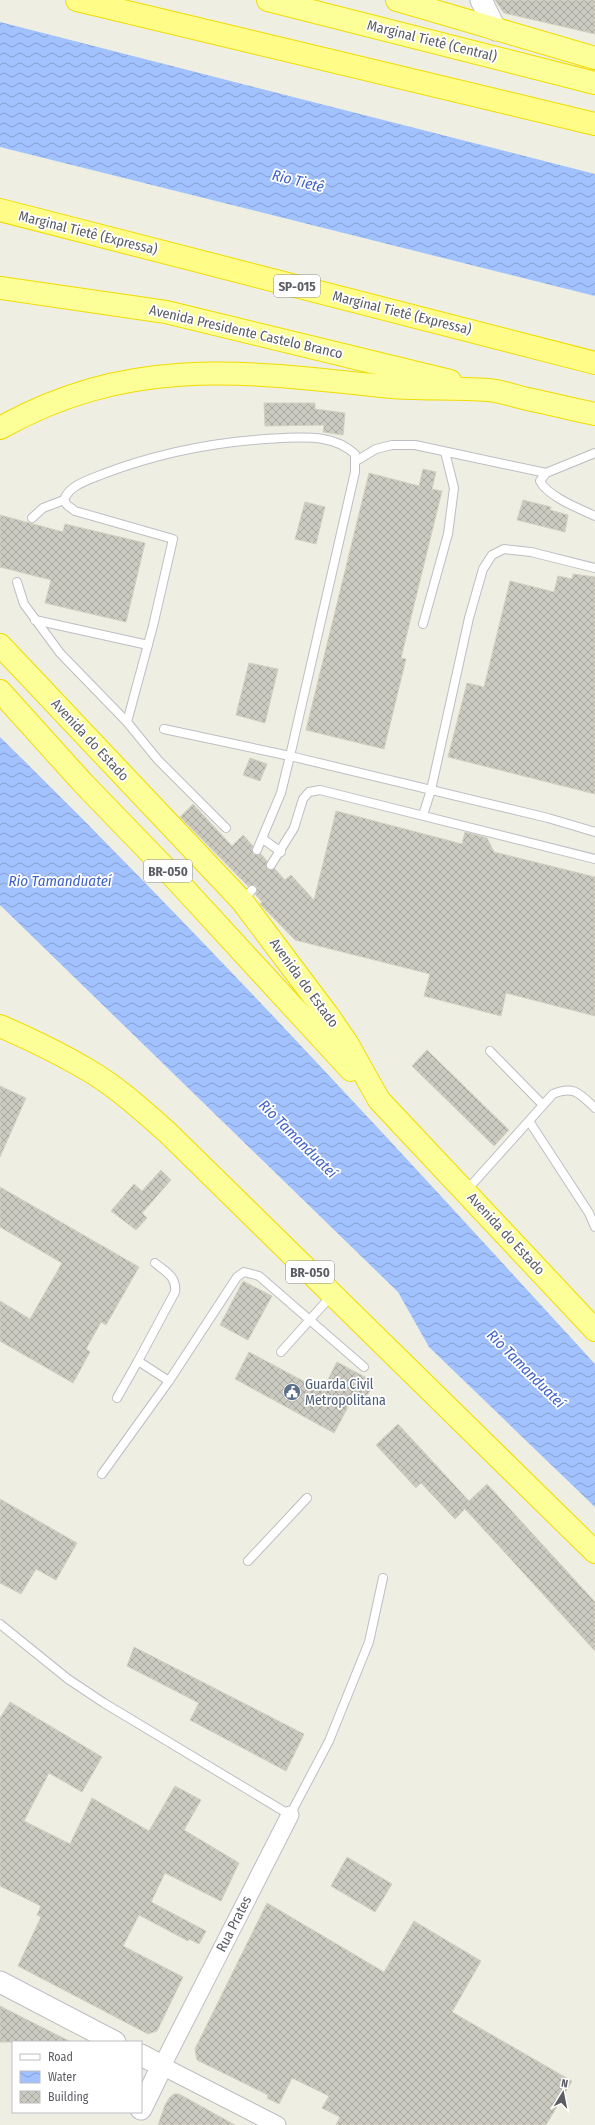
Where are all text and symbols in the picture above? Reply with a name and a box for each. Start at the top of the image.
street label: Marginal Tietê (Central) [365,17,499,65]
water label: Rio Tietê [270,166,326,196]
street label: Marginal Tietê (Expressa) [17,208,159,258]
road number: SP-015 [274,275,320,297]
street label: Marginal Tietê (Expressa) [331,288,473,338]
street label: Avenida Presidente Castelo Branco [148,301,344,363]
street label: Avenida do Estado [48,695,132,785]
road number: BR-050 [144,860,192,882]
water label: Rio Tamanduateí [8,872,113,890]
street label: Avenida do Estado [266,935,342,1031]
water label: Rio Tamanduateí [255,1096,342,1183]
street label: Avenida do Estado [464,1189,548,1279]
road number: BR-050 [286,1261,334,1283]
water label: Rio Tamanduateí [483,1326,570,1413]
place label: Guarda Civil Metropolitana [305,1376,386,1409]
public building icon: Guarda Civil Metropolitana [282,1382,302,1402]
street label: Rua Prates [213,1893,255,1955]
legend [12,2041,142,2113]
text: Road [48,2050,73,2064]
text: Water [48,2070,77,2084]
north arrow [543,2073,583,2113]
text: N [560,2077,569,2091]
text: Building [48,2090,89,2104]

